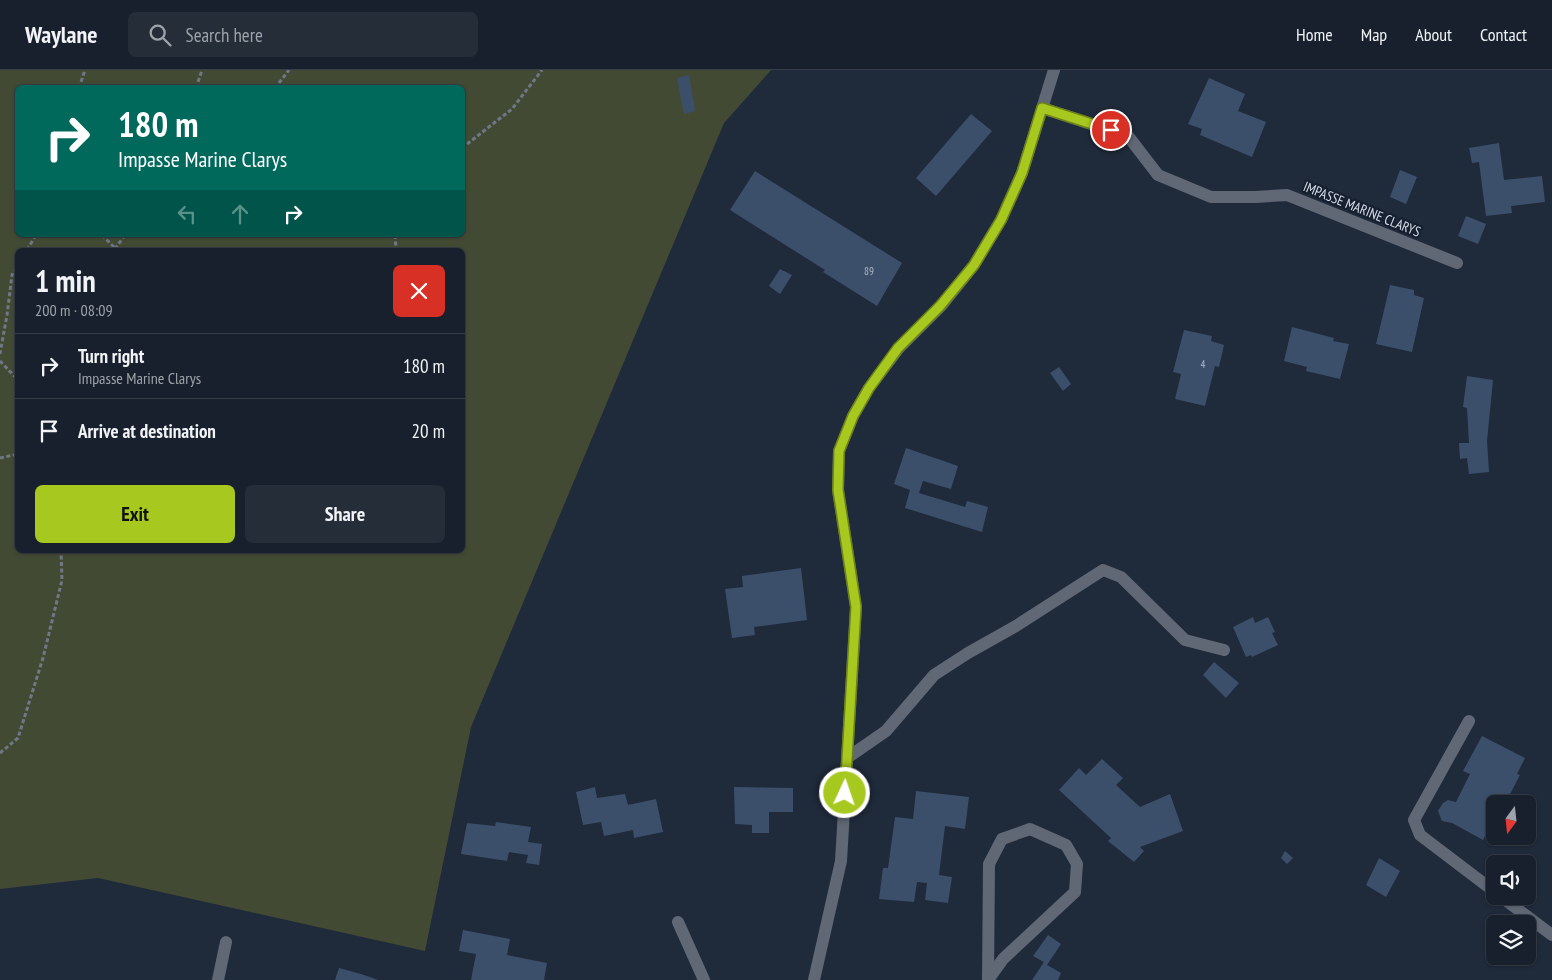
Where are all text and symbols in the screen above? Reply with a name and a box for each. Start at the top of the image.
search box [128,12,478,57]
text: Waylane [25,19,98,50]
icon: search [146,21,174,49]
text: Search here [186,23,263,47]
text: Home [1296,23,1333,46]
text: Map [1361,23,1387,46]
text: About [1415,23,1452,46]
text: Contact [1480,23,1527,46]
text: 180 m [118,101,199,147]
icon: right [35,105,100,170]
pin [1090,109,1132,151]
icon: arrive [1097,116,1125,144]
text: Impasse Marine Clarys [118,145,287,173]
street label: IMPASSE MARINE CLARYS [1301,177,1423,241]
icon: left [173,200,201,228]
icon: ahead [226,200,254,228]
icon: right [279,200,307,228]
text: 1 min [35,261,96,300]
house number: 89 [864,264,874,278]
button: close [393,265,445,317]
text: 200 m · 08:09 [35,300,113,320]
text: Turn right [78,344,144,368]
icon: right [35,352,63,380]
text: 180 m [403,354,445,378]
house number: 4 [1201,357,1206,371]
text: Impasse Marine Clarys [78,368,201,388]
icon: arrive [35,417,63,445]
text: Arrive at destination [78,419,216,443]
text: 20 m [412,419,445,443]
button: Exit [35,485,235,543]
button: Share [245,485,445,543]
position arrow [818,766,870,818]
north arrow [1486,795,1536,845]
map controls [1486,795,1536,965]
button: sound [1486,855,1536,905]
button: layers [1486,915,1536,965]

